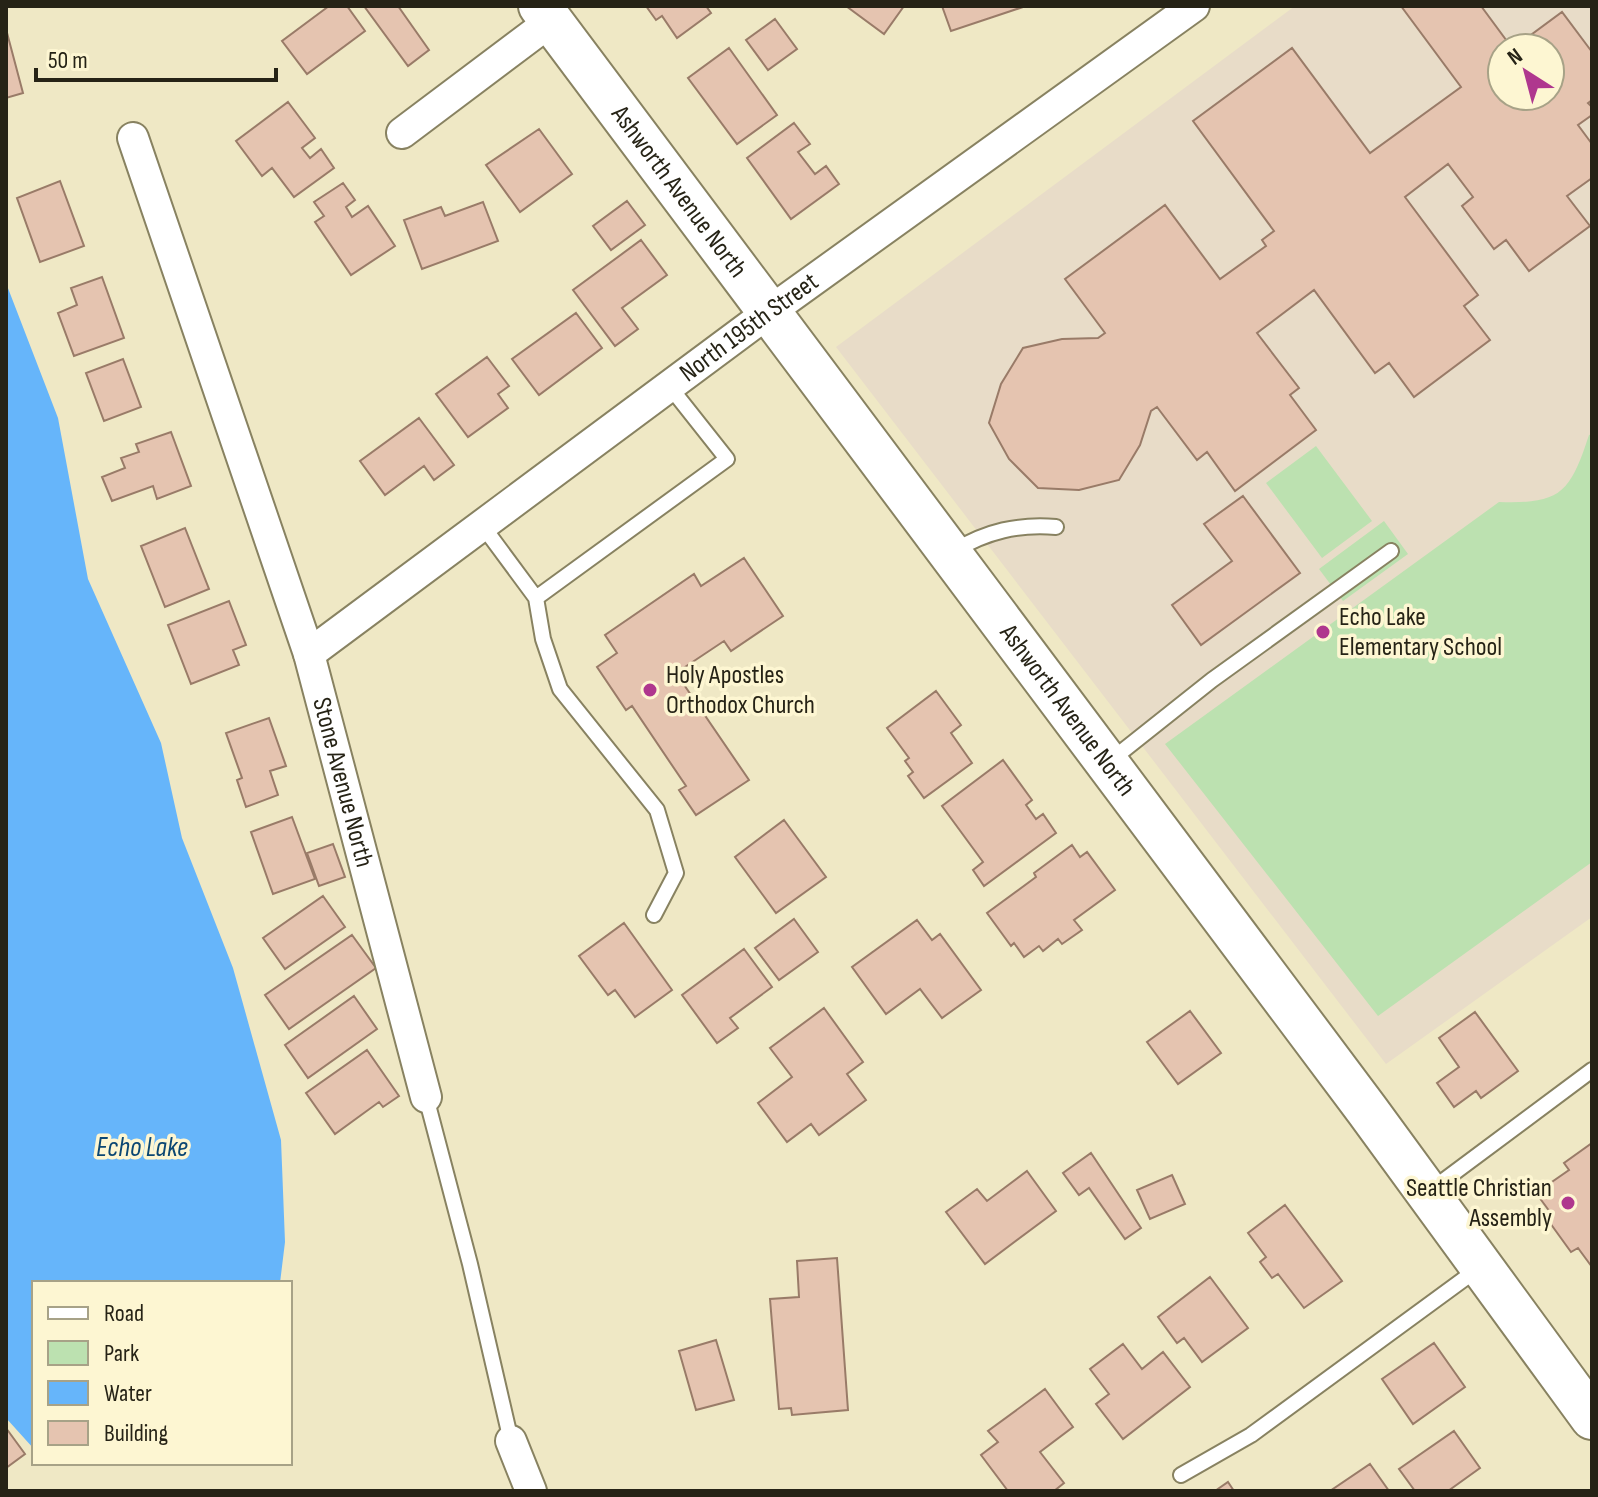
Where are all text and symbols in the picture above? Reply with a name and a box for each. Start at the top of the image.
scale bar [36,32,276,82]
north arrow [1486,32,1566,112]
text: N [1502,43,1528,71]
text: 50 m [48,46,88,75]
street label: Ashworth Avenue North [604,99,753,284]
street label: North 195th Street [674,266,824,388]
place label: Echo Lake Elementary School [1339,602,1502,663]
street label: Ashworth Avenue North [993,618,1142,802]
marker: Echo Lake Elementary School [1314,623,1332,641]
place label: Holy Apostles Orthodox Church [666,660,815,721]
marker: Holy Apostles Orthodox Church [641,681,659,699]
street label: Stone Avenue North [306,694,380,871]
water label: Echo Lake [96,1131,188,1164]
place label: Seattle Christian Assembly [1406,1173,1552,1234]
marker: Seattle Christian Assembly [1559,1194,1577,1212]
legend [32,1281,292,1465]
text: Road [104,1299,144,1328]
text: Park [104,1339,139,1368]
text: Water [104,1379,152,1408]
text: Building [104,1419,168,1448]

